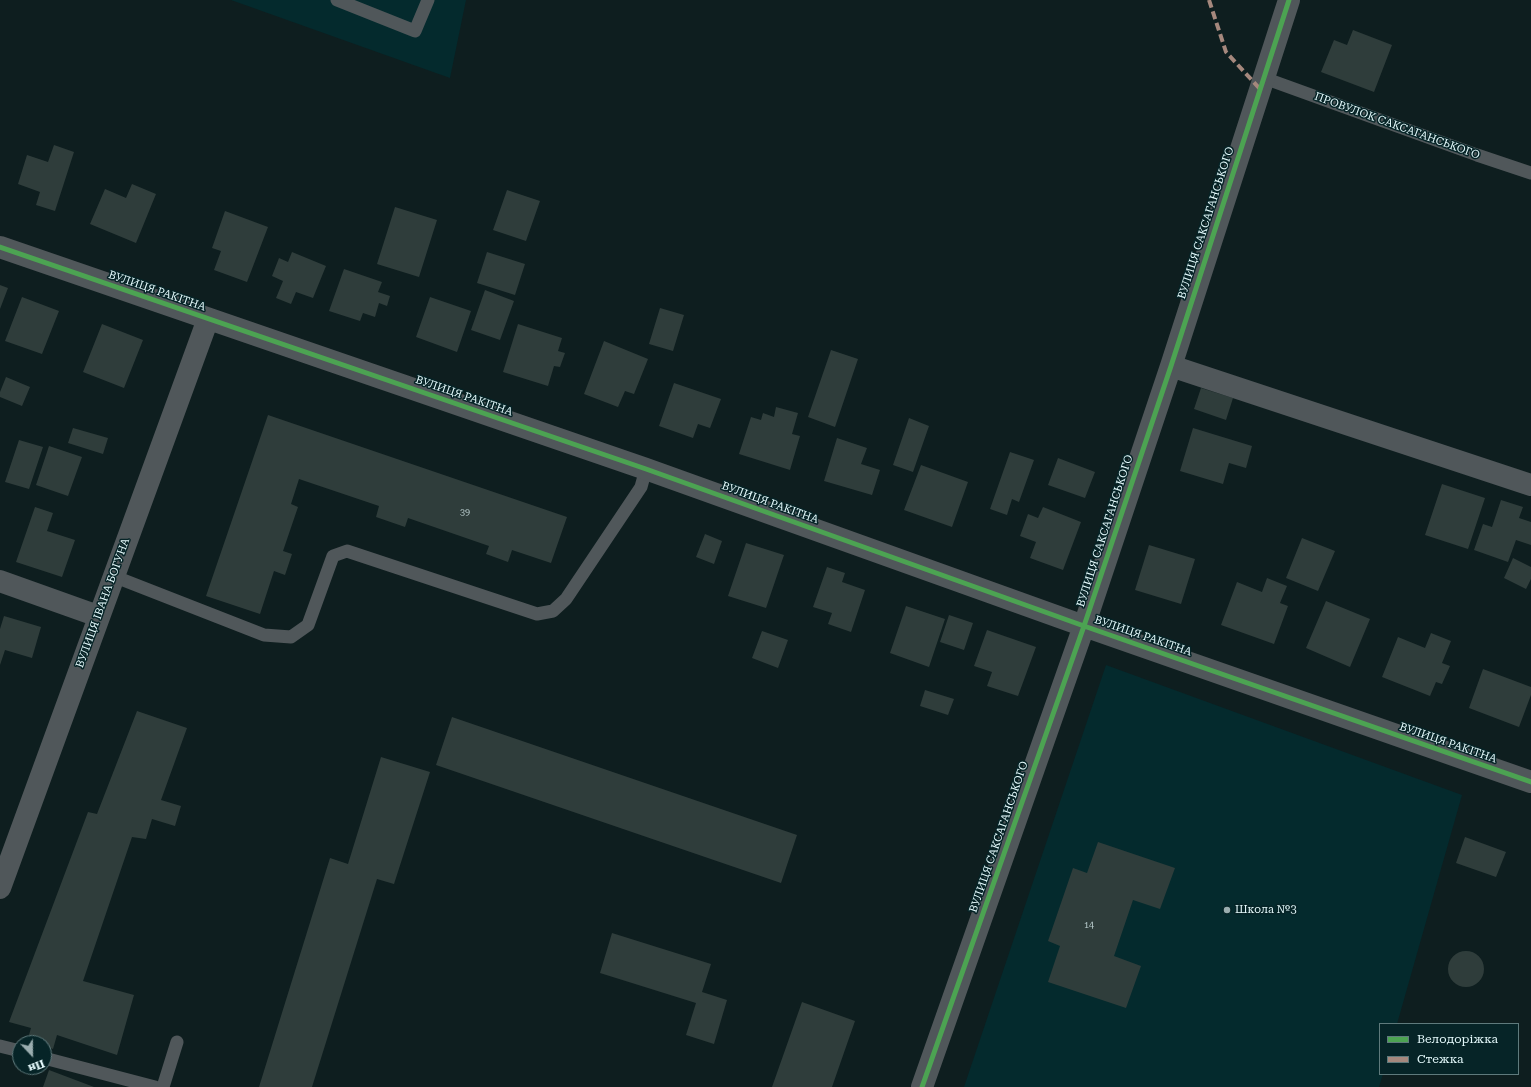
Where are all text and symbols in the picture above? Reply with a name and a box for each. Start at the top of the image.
street label: ПРОВУЛОК САКСАГАНСЬКОГО [1312,90,1482,162]
street label: ВУЛИЦЯ САКСАГАНСЬКОГО [1175,145,1237,301]
street label: ВУЛИЦЯ РАКІТНА [107,268,207,314]
street label: ВУЛИЦЯ РАКІТНА [414,373,514,419]
street label: ВУЛИЦЯ САКСАГАНСЬКОГО [1074,453,1136,609]
street label: ВУЛИЦЯ РАКІТНА [720,479,820,527]
house number: 39 [460,507,470,517]
street label: ВУЛИЦЯ ІВАНА БОГУНА [73,536,133,670]
street label: ВУЛИЦЯ РАКІТНА [1093,613,1193,659]
street label: ВУЛИЦЯ РАКІТНА [1398,720,1498,766]
street label: ВУЛИЦЯ САКСАГАНСЬКОГО [967,760,1031,914]
place label: Школа №3 [1235,903,1297,917]
marker: Школа №3 [1222,905,1232,915]
house number: 14 [1084,920,1094,930]
legend [1379,1023,1519,1075]
text: Велодоріжка [1417,1032,1498,1046]
north arrow [12,1035,52,1075]
text: Стежка [1417,1052,1463,1066]
text: Пн [26,1057,46,1075]

